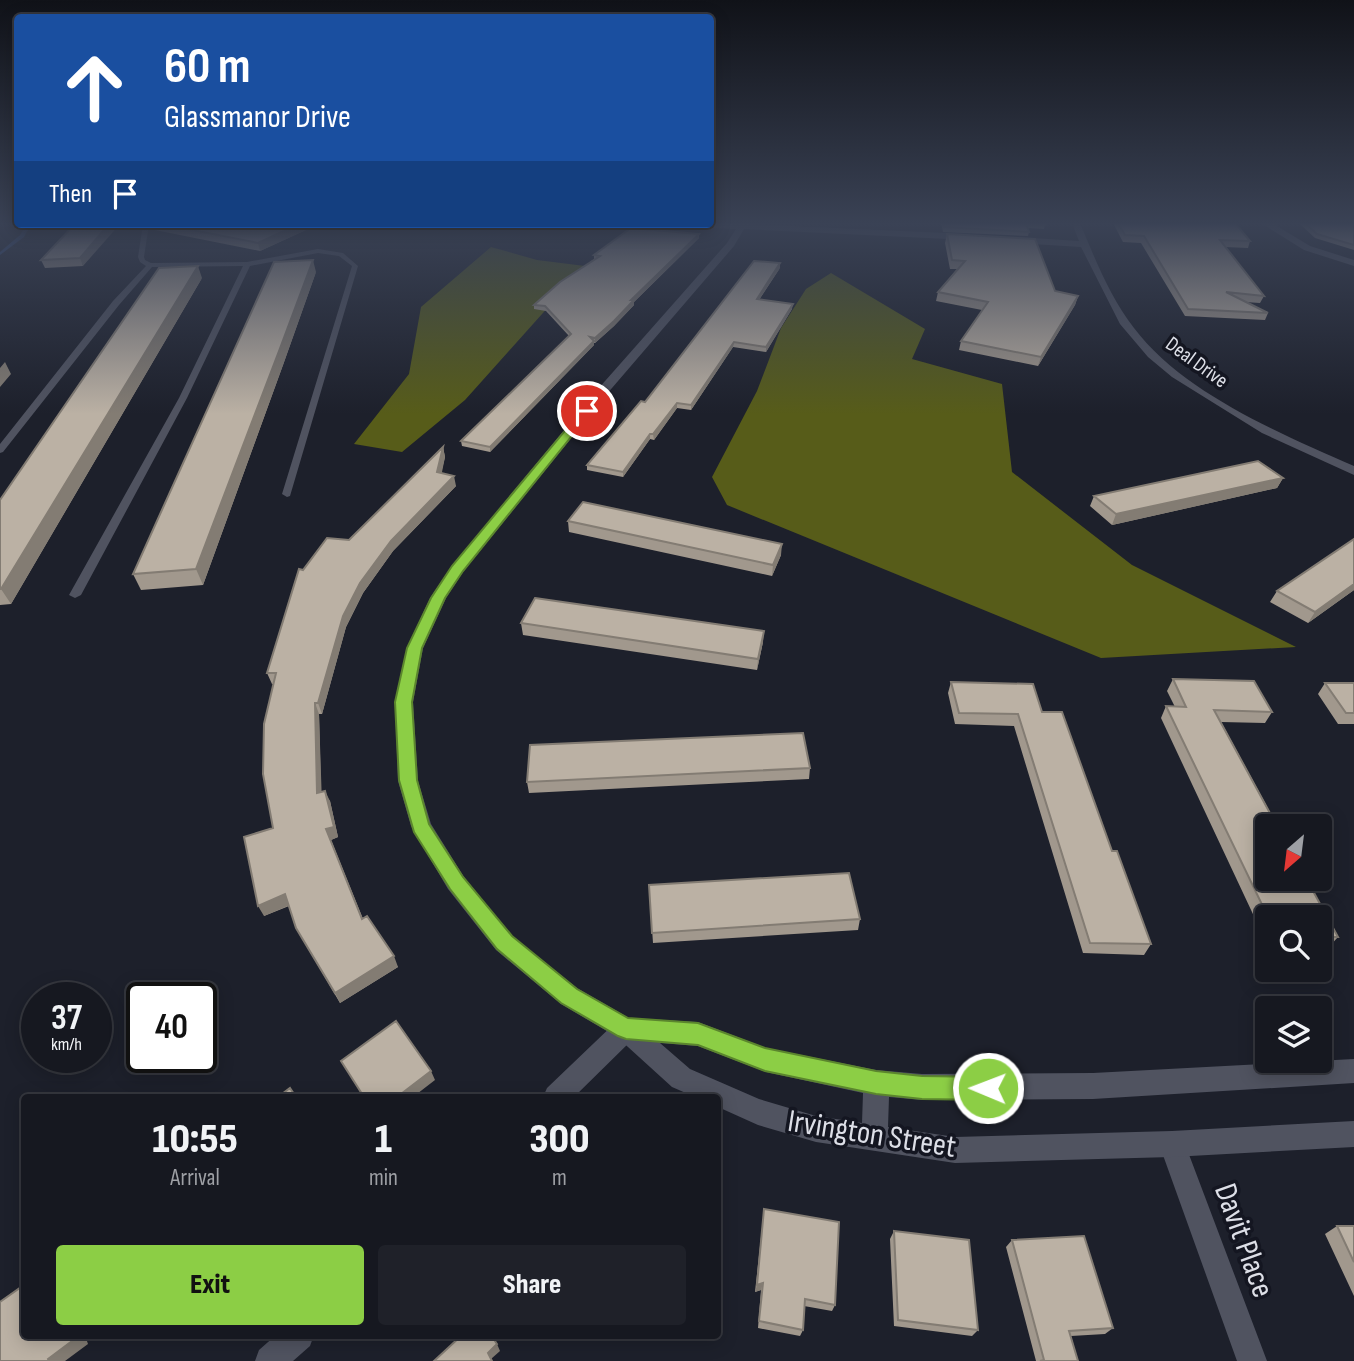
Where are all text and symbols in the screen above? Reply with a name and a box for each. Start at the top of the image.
text: 60 m [164,38,251,97]
icon: ahead [49,42,140,133]
text: Glassmanor Drive [164,98,351,137]
icon: arrive [106,175,144,213]
text: Then [49,179,92,210]
street label: Deal Drive [1161,331,1233,393]
pin [557,381,617,441]
icon: arrive [568,392,606,430]
north arrow [1255,814,1332,891]
map controls [1255,814,1332,1073]
button: search [1255,905,1332,982]
speed limit sign: 40 [126,982,217,1073]
button: layers [1255,996,1332,1073]
text: 37 [51,997,82,1040]
text: km/h [51,1034,82,1055]
position arrow [951,1051,1025,1125]
street label: Irvington Street [785,1102,959,1167]
text: 10:55 [152,1114,238,1165]
text: 1 [375,1114,392,1165]
text: 300 [529,1114,590,1165]
text: Arrival [170,1164,220,1192]
text: min [369,1164,398,1192]
text: m [552,1164,567,1192]
street label: Davit Place [1205,1178,1282,1303]
button: Exit [56,1245,364,1325]
button: Share [378,1245,686,1325]

